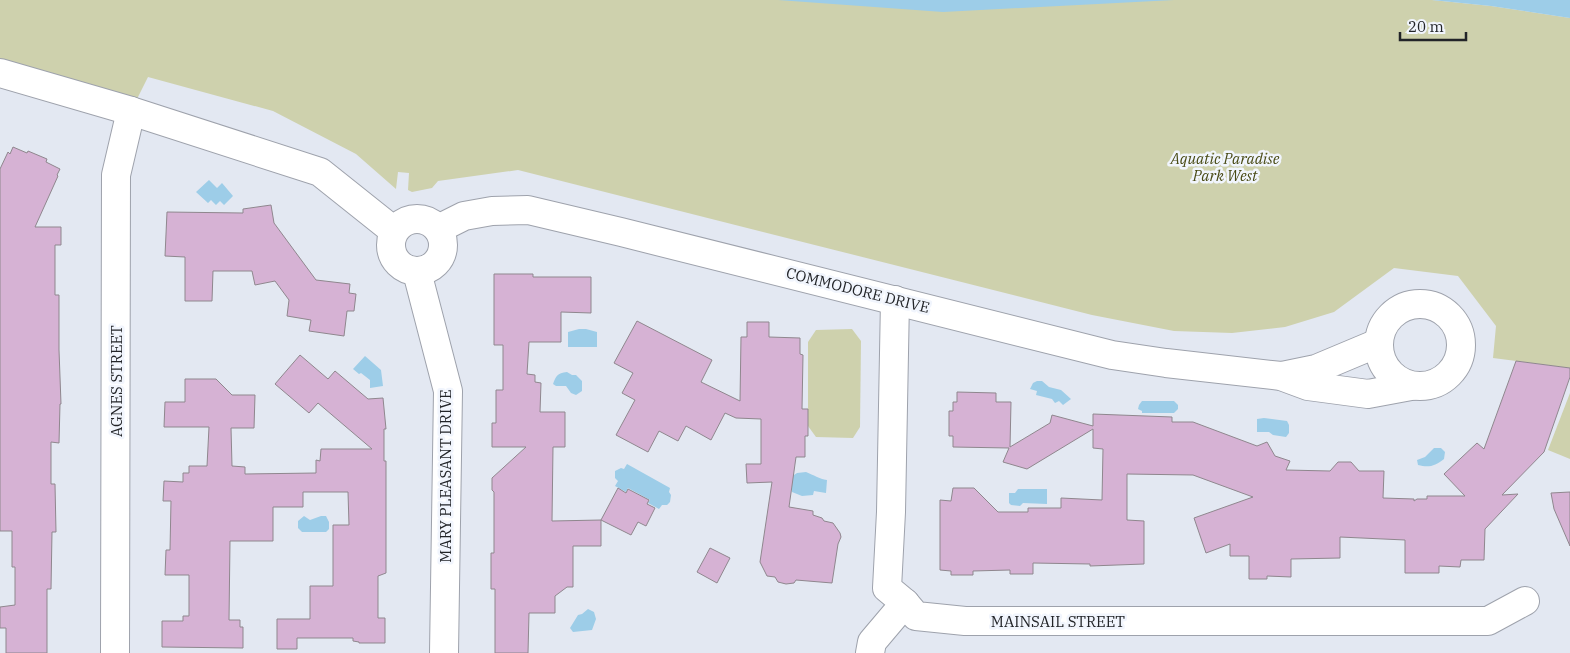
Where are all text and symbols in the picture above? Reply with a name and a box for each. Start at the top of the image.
scale bar [1400,10,1466,42]
text: 20 m [1408,17,1444,36]
park label: Aquatic Paradise Park West [1169,149,1280,185]
street label: COMMODORE DRIVE [784,263,932,317]
street label: AGNES STREET [107,325,126,437]
street label: MARY PLEASANT DRIVE [436,389,455,563]
street label: MAINSAIL STREET [991,612,1125,631]

